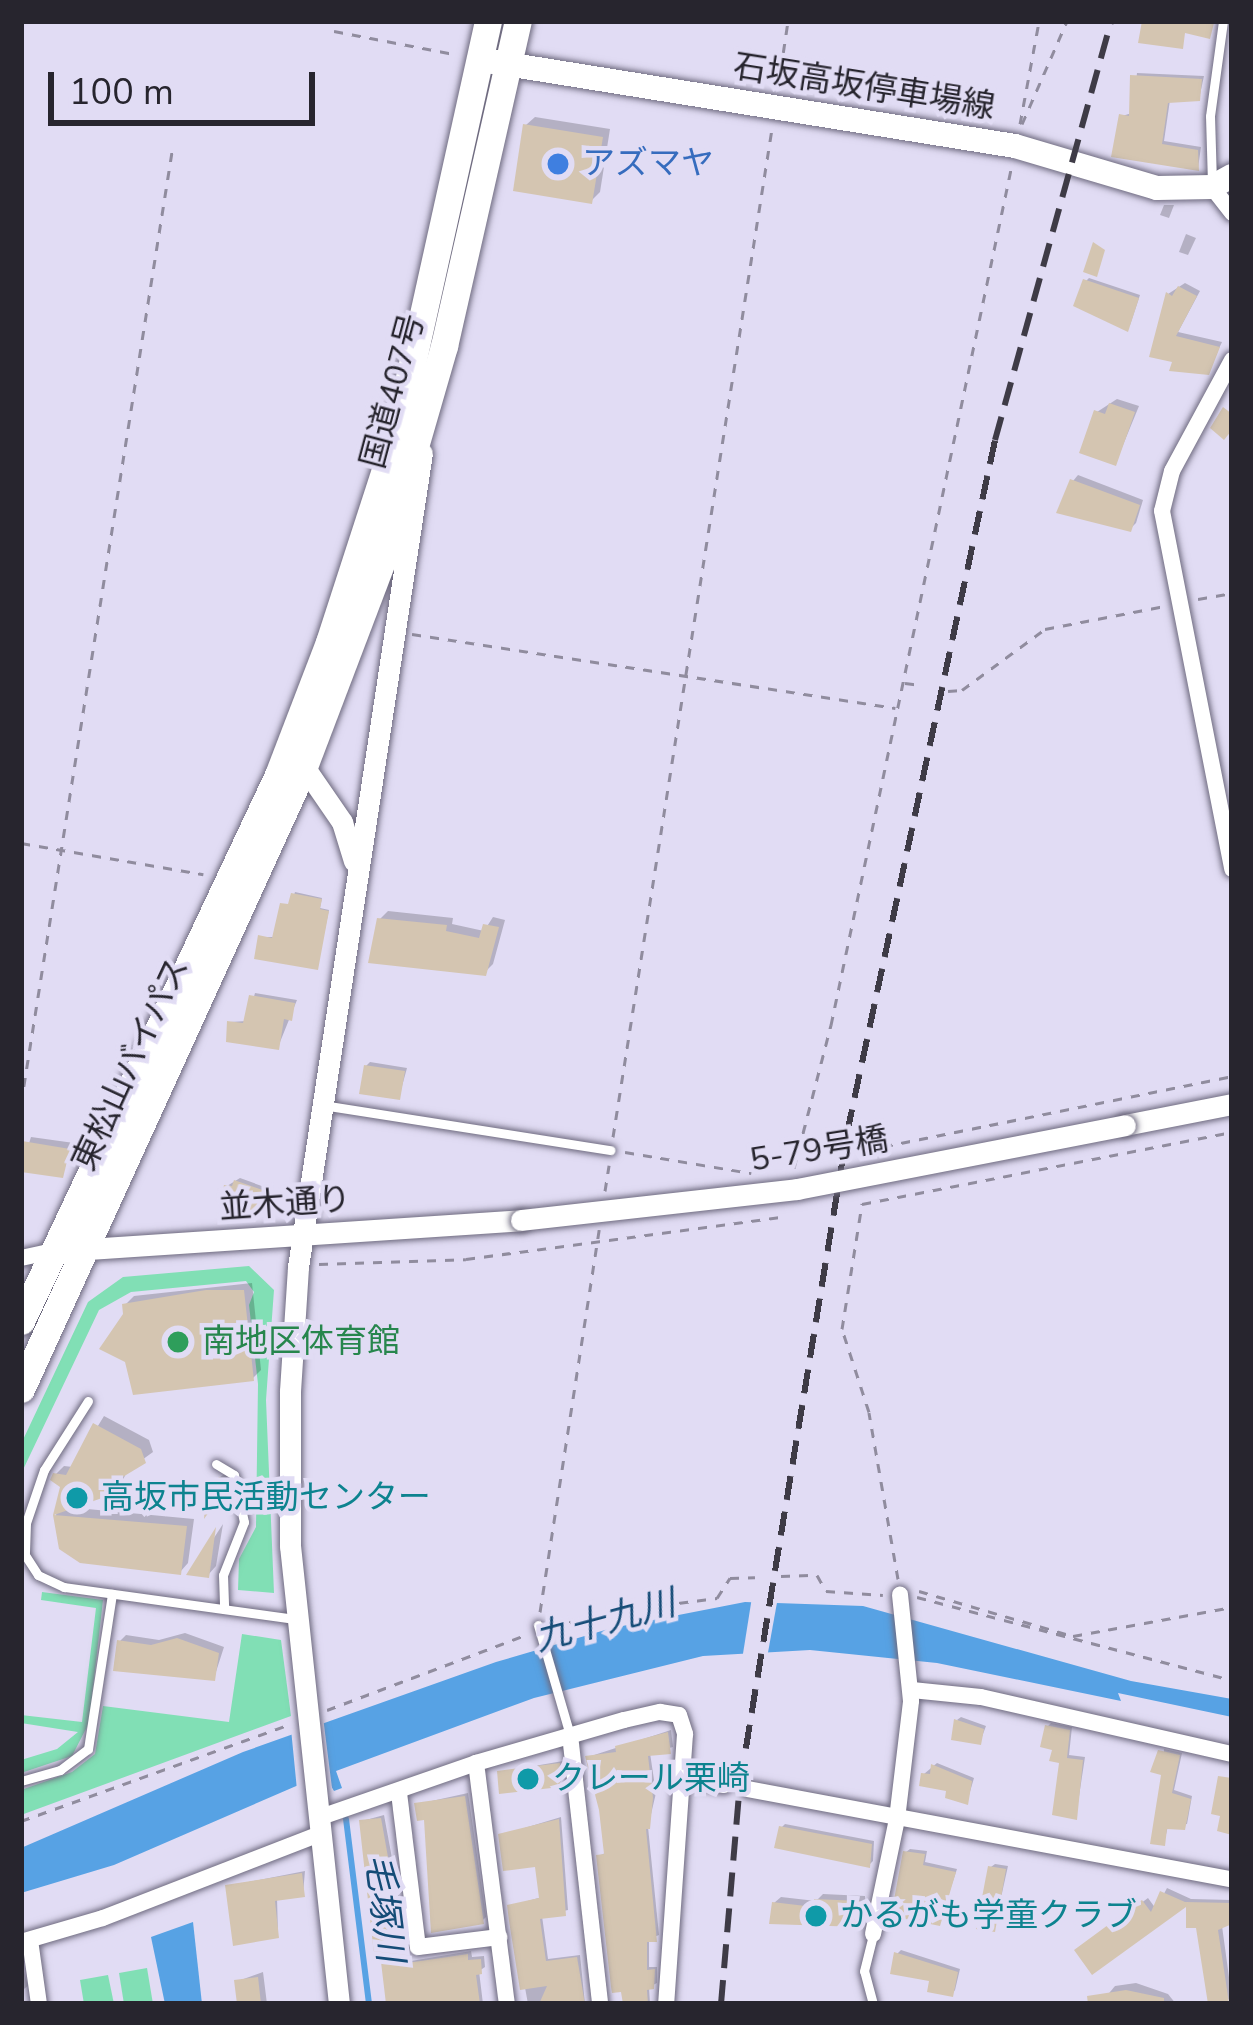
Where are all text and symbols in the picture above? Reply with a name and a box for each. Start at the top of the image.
street label: 石坂高坂停車場線 [731,47,997,127]
scale bar [54,48,321,122]
text: 100 m [69,68,174,117]
place label: アズマヤ [582,144,714,184]
marker: アズマヤ [545,151,571,177]
street label: 国道407号 [353,309,433,473]
street label: 東松山バイパス [64,951,198,1177]
street label: 5-79号橋 [747,1120,891,1180]
street label: 並木通り [218,1180,352,1228]
place label: 南地区体育館 [202,1322,400,1362]
marker: 南地区体育館 [165,1329,191,1355]
place label: 高坂市民活動センター [101,1478,431,1518]
marker: 高坂市民活動センター [64,1485,90,1511]
water label: 九十九川 [530,1582,680,1660]
place label: クレール栗崎 [552,1759,750,1799]
marker: クレール栗崎 [515,1766,541,1792]
water label: 毛塚川 [356,1852,412,1964]
place label: かるがも学童クラブ [840,1896,1137,1936]
marker: かるがも学童クラブ [803,1903,829,1929]

